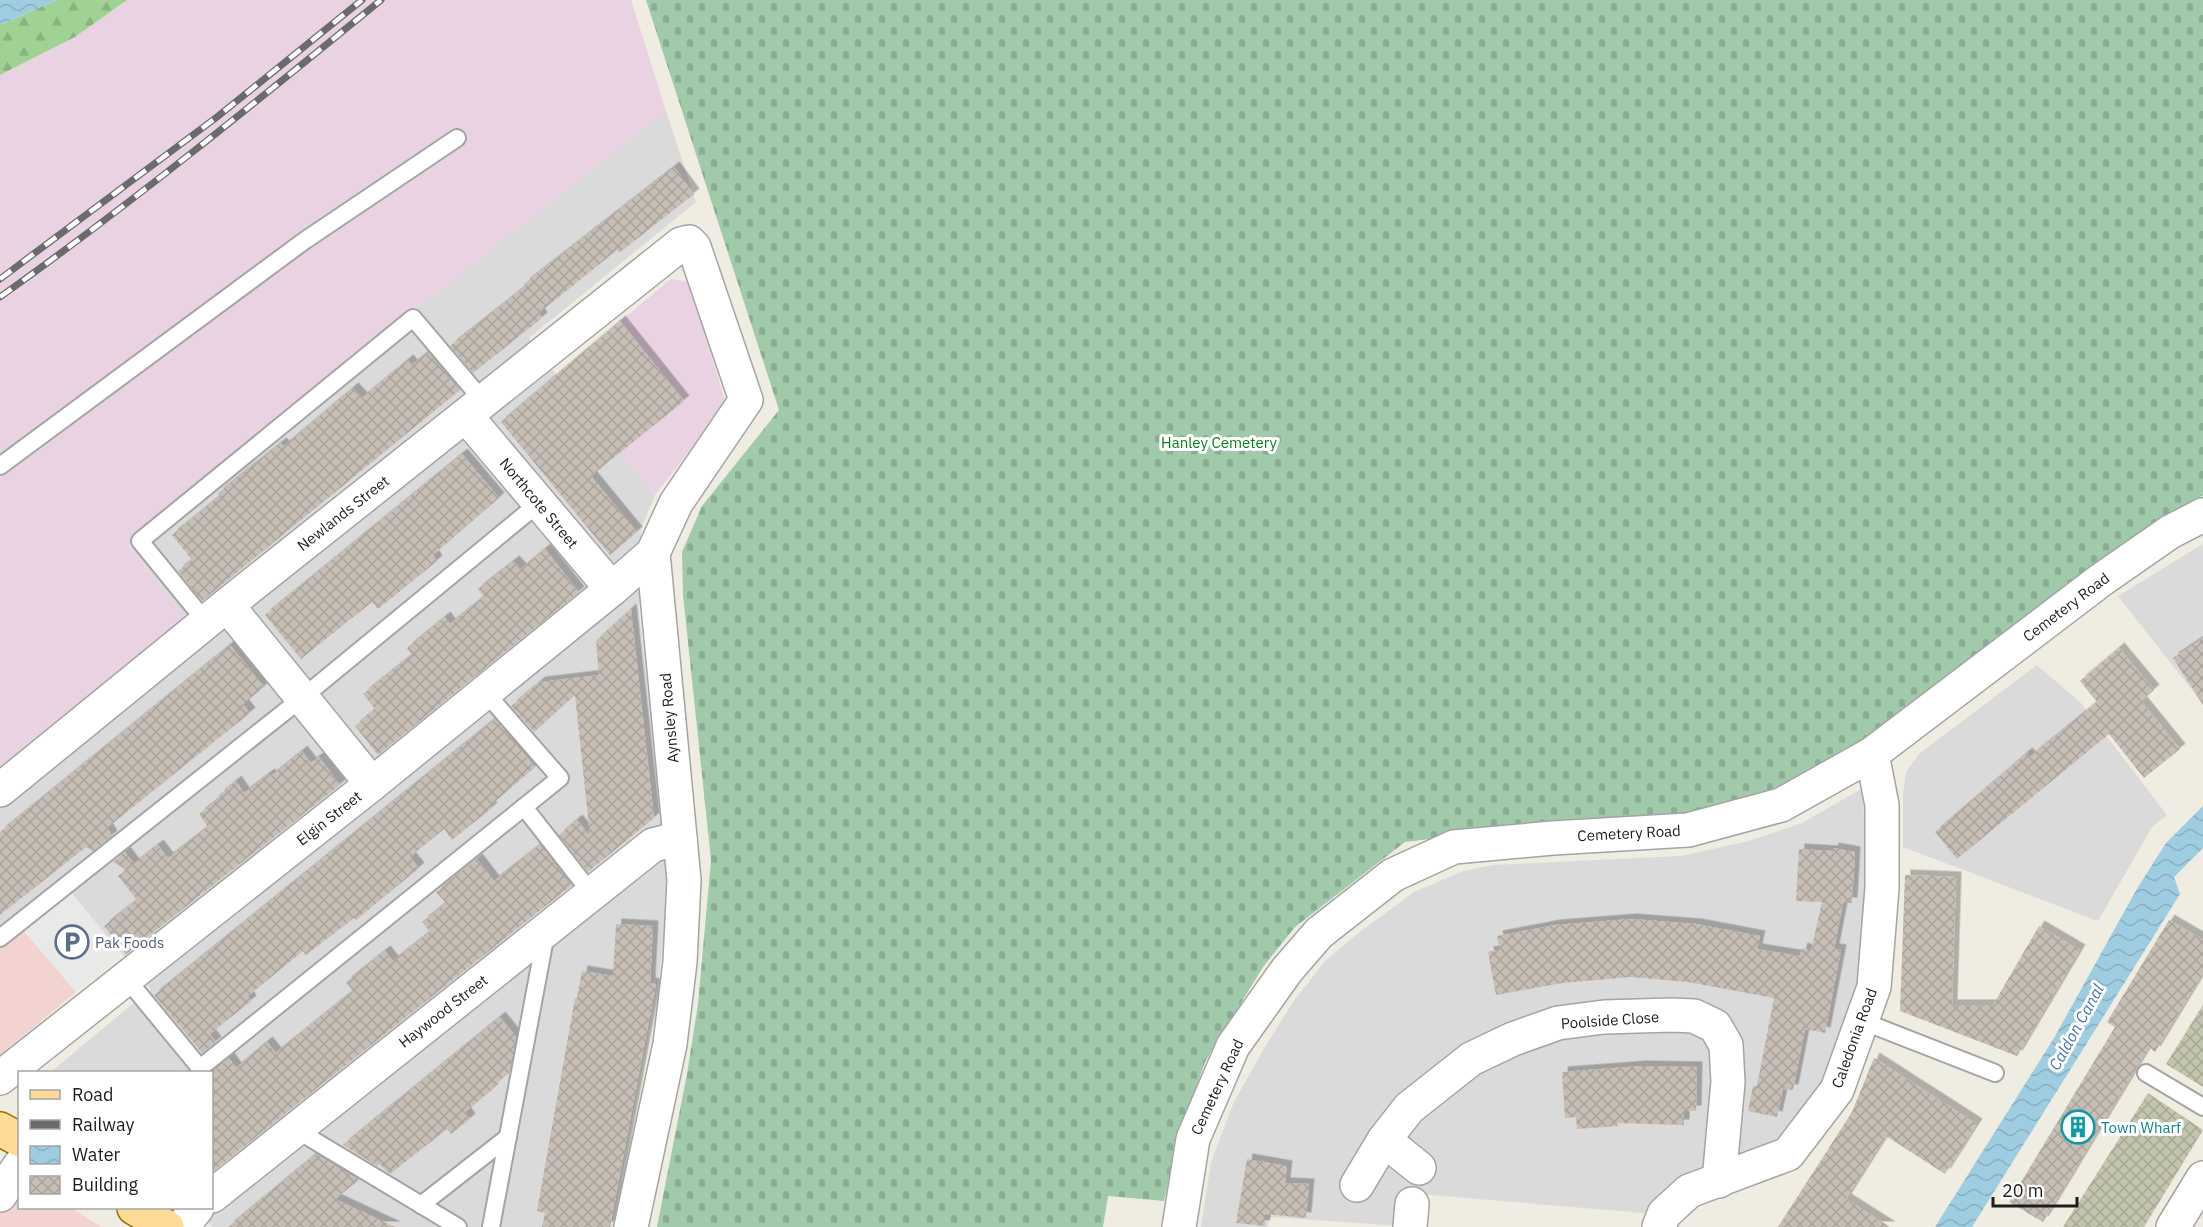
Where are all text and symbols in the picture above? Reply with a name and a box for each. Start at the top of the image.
park label: Hanley Cemetery [1161,433,1277,452]
street label: Northcote Street [496,454,582,552]
street label: Newlands Street [293,471,393,555]
street label: Cemetery Road [2019,568,2113,646]
street label: Aynsley Road [656,672,682,764]
street label: Elgin Street [293,787,365,849]
street label: Cemetery Road [1577,821,1681,845]
parking icon: Pak Foods [54,924,90,960]
place label: Pak Foods [95,933,164,952]
street label: Haywood Street [395,970,491,1052]
water label: Caldon Canal [2044,980,2108,1074]
street label: Caledonia Road [1827,985,1881,1091]
street label: Poolside Close [1560,1007,1660,1033]
street label: Cemetery Road [1187,1036,1247,1138]
legend [18,1071,213,1209]
text: Road [72,1083,113,1106]
building icon: Town Wharf [2060,1109,2096,1145]
text: Railway [72,1113,134,1136]
place label: Town Wharf [2101,1118,2181,1137]
text: Water [72,1143,121,1166]
scale bar [1993,1170,2077,1208]
text: Building [72,1173,139,1196]
text: 20 m [2002,1179,2044,1202]

